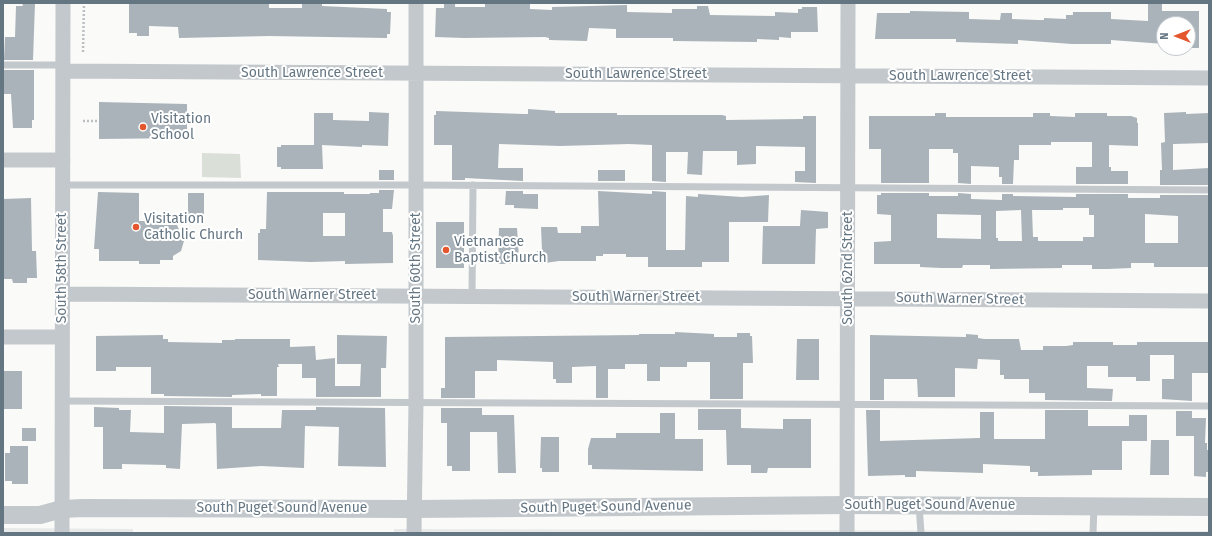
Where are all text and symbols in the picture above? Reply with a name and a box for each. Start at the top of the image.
north arrow [1156,16,1196,56]
text: N [1158,32,1171,40]
street label: South Lawrence Street [241,65,383,81]
street label: South Lawrence Street [565,66,707,82]
street label: South Lawrence Street [889,68,1031,84]
place label: Visitation School [151,111,211,144]
marker: Visitation School [138,122,148,132]
place label: Visitation Catholic Church [144,211,243,244]
street label: South 62nd Street [840,211,856,325]
street label: South 60th Street [408,212,424,324]
street label: South 58th Street [54,213,70,323]
marker: Visitation Catholic Church [131,222,141,232]
place label: Vietnanese Baptist Church [454,234,547,266]
marker: Vietnanese Baptist Church [441,245,451,255]
street label: South Warner Street [248,287,376,303]
street label: South Warner Street [572,289,700,305]
street label: South Warner Street [896,289,1024,309]
street label: South Puget Sound Avenue [520,497,692,517]
street label: South Puget Sound Avenue [845,497,1015,513]
street label: South Puget Sound Avenue [197,500,367,516]

